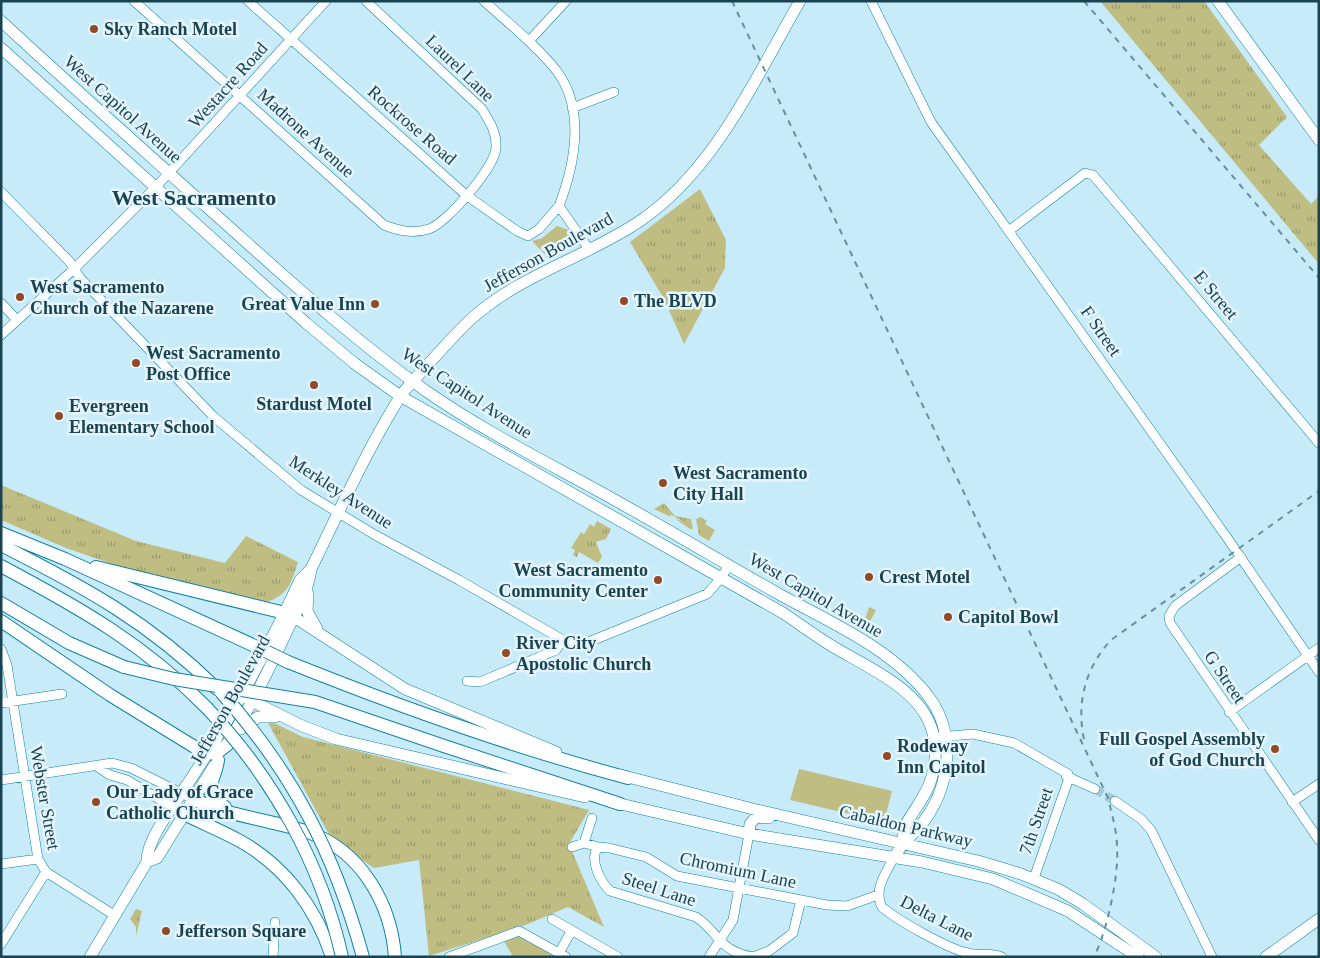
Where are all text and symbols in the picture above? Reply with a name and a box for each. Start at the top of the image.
place label: Sky Ranch Motel [104,19,237,39]
marker: Sky Ranch Motel [88,23,100,35]
street label: Laurel Lane [422,30,498,106]
street label: Westacre Road [184,38,272,132]
street label: West Capitol Avenue [60,51,186,167]
street label: Rockrose Road [364,81,460,169]
street label: Madrone Avenue [254,84,358,182]
district label: West Sacramento [112,185,276,210]
street label: Jefferson Boulevard [480,208,616,296]
street label: E Street [1190,267,1242,323]
place label: West Sacramento Church of the Nazarene [30,277,214,318]
marker: West Sacramento Church of the Nazarene [14,291,26,303]
place label: The BLVD [634,291,717,311]
place label: Great Value Inn [241,294,365,314]
marker: The BLVD [618,295,630,307]
marker: Great Value Inn [369,298,381,310]
street label: F Street [1077,302,1125,360]
place label: West Sacramento Post Office [146,343,280,384]
street label: West Capitol Avenue [398,343,536,443]
marker: West Sacramento Post Office [130,357,142,369]
marker: Stardust Motel [308,379,320,391]
place label: Stardust Motel [256,394,372,414]
place label: Evergreen Elementary School [69,396,215,437]
marker: Evergreen Elementary School [53,410,65,422]
street label: Merkley Avenue [286,451,396,533]
place label: West Sacramento City Hall [673,463,807,504]
marker: West Sacramento City Hall [657,477,669,489]
street label: West Capitol Avenue [746,549,886,641]
place label: West Sacramento Community Center [499,560,648,601]
place label: Crest Motel [879,567,970,587]
marker: Crest Motel [863,571,875,583]
marker: West Sacramento Community Center [652,574,664,586]
place label: Capitol Bowl [958,607,1059,627]
marker: Capitol Bowl [942,611,954,623]
street label: Jefferson Boulevard [186,632,274,768]
place label: River City Apostolic Church [516,633,651,674]
marker: River City Apostolic Church [500,647,512,659]
street label: G Street [1200,647,1250,707]
place label: Full Gospel Assembly of God Church [1099,729,1265,770]
place label: Rodeway Inn Capitol [897,736,986,777]
marker: Full Gospel Assembly of God Church [1269,743,1281,755]
street label: Webster Street [26,745,64,851]
marker: Rodeway Inn Capitol [881,750,893,762]
place label: Our Lady of Grace Catholic Church [106,782,253,823]
street label: 7th Street [1015,785,1057,857]
marker: Our Lady of Grace Catholic Church [90,796,102,808]
street label: Cabaldon Parkway [837,801,975,851]
street label: Chromium Lane [678,848,798,892]
street label: Steel Lane [620,868,698,910]
street label: Delta Lane [897,891,977,945]
place label: Jefferson Square [176,921,306,941]
marker: Jefferson Square [160,925,172,937]

